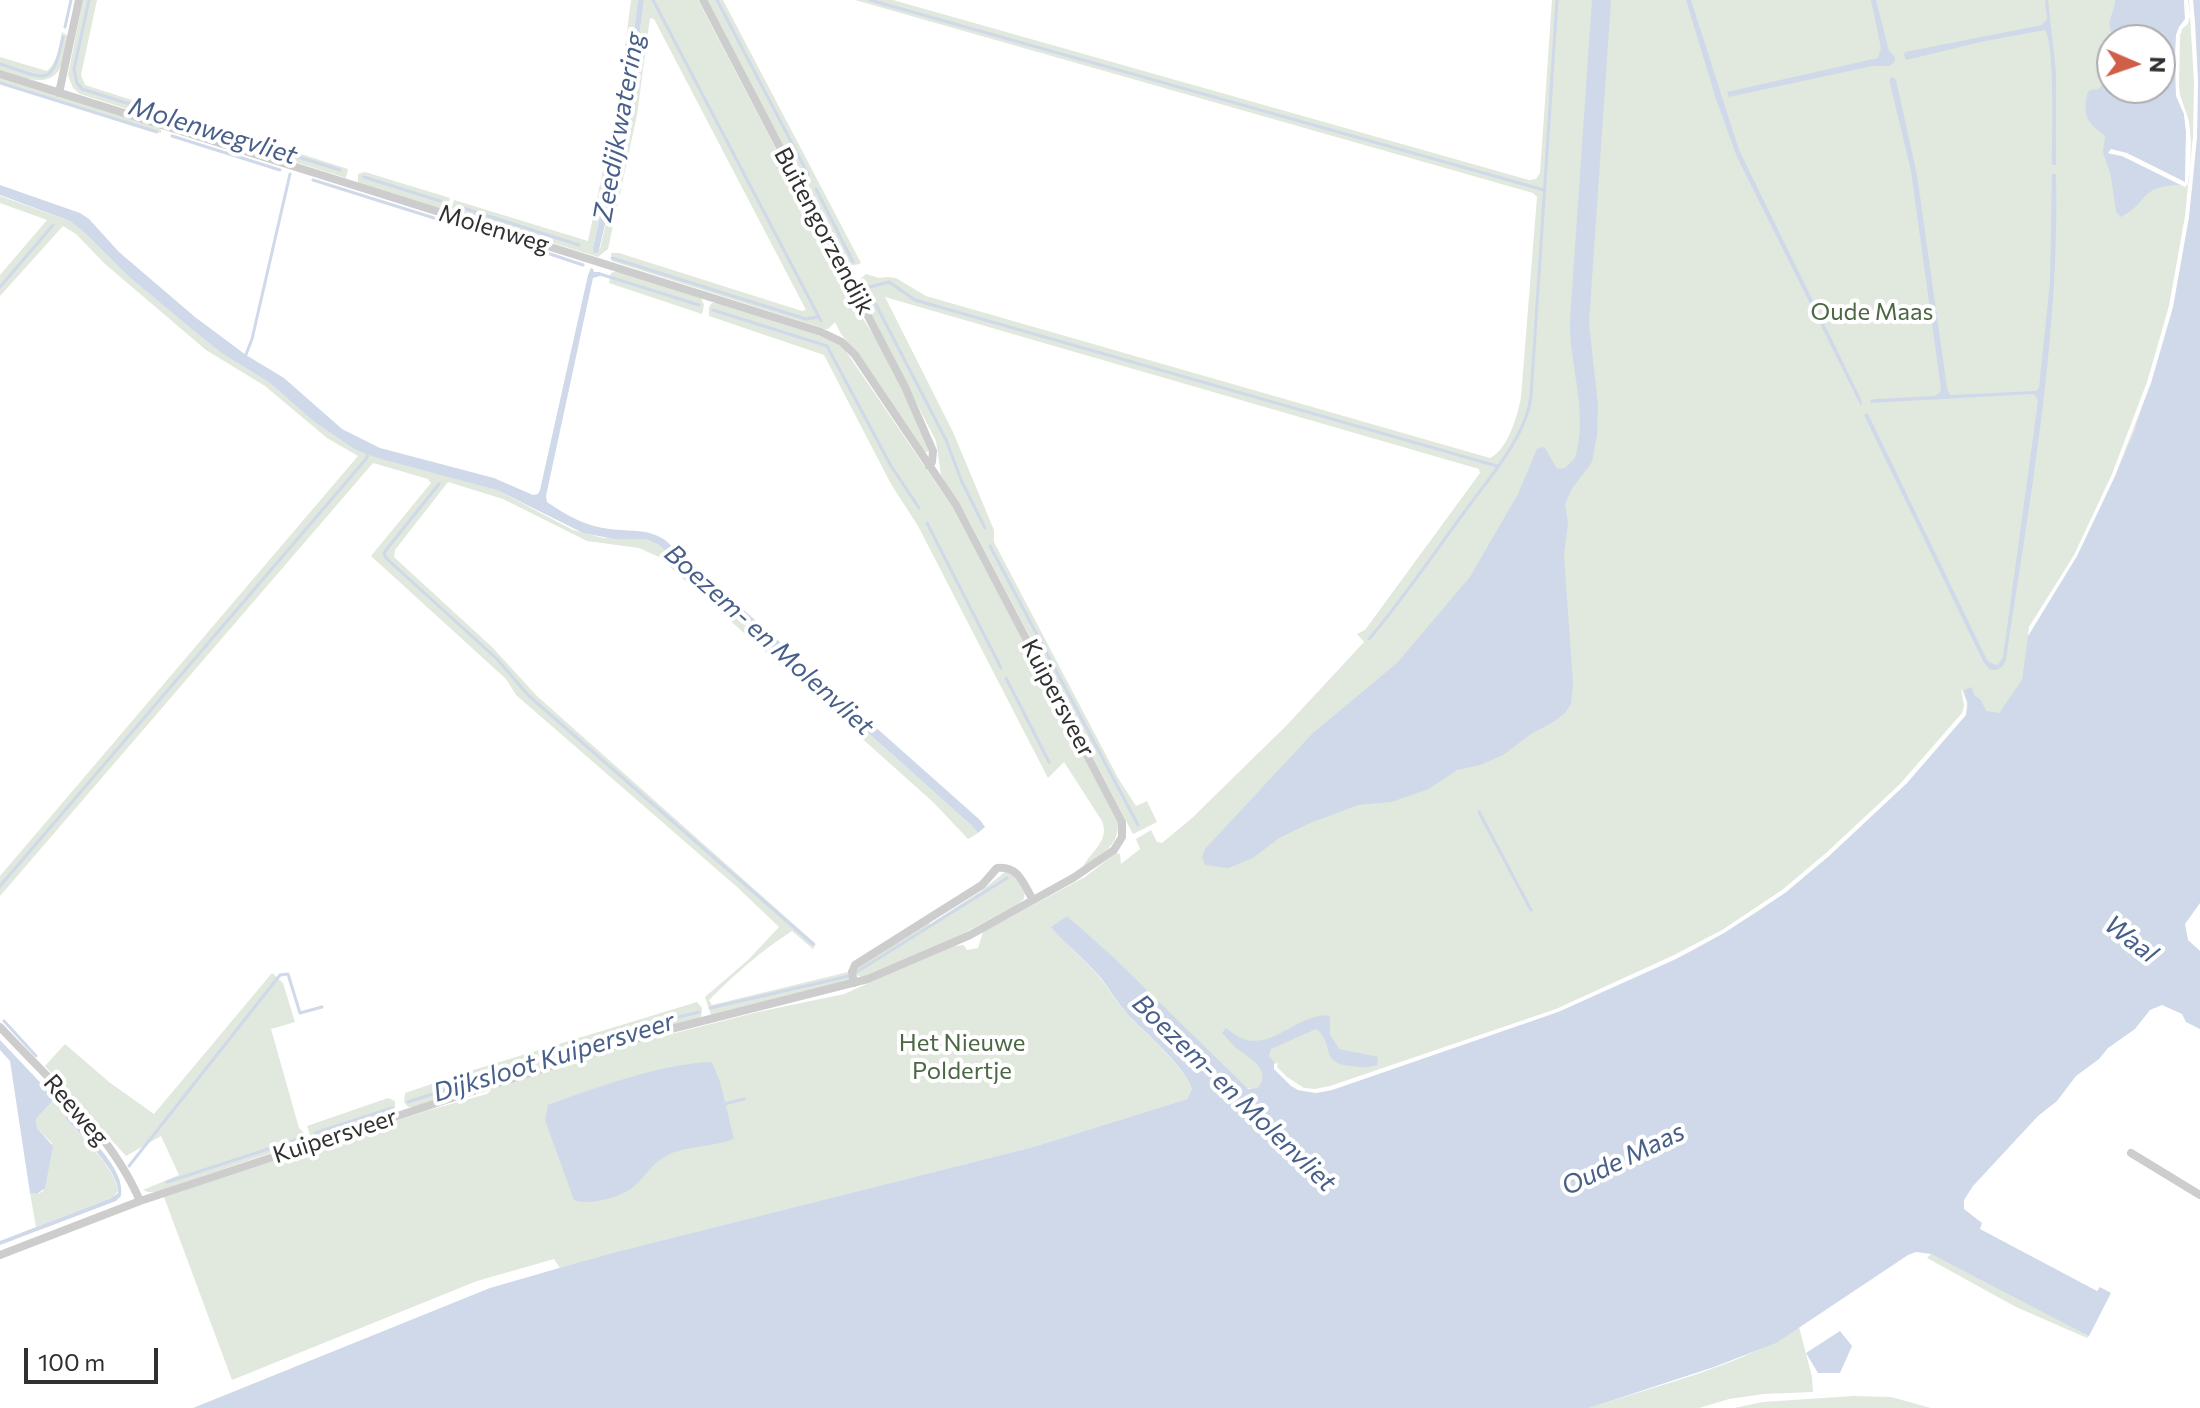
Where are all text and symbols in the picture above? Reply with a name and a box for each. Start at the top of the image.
north arrow [2096,24,2176,104]
water label: Zeedijkwatering [587,30,651,224]
text: N [2145,56,2172,74]
water label: Molenwegvliet [125,91,301,171]
street label: Buitengorzendijk [768,142,880,320]
street label: Molenweg [435,199,553,259]
park label: Oude Maas [1811,298,1933,326]
water label: Boezem- en Molenvliet [658,538,880,742]
street label: Kuipersveer [1015,634,1101,762]
water label: Waal [2098,909,2164,969]
water label: Boezem- en Molenvliet [1126,988,1342,1198]
water label: Dijksloot Kuipersveer [430,1005,678,1109]
park label: Het Nieuwe Poldertje [899,1029,1025,1085]
street label: Reeweg [37,1069,115,1151]
street label: Kuipersveer [269,1102,401,1170]
water label: Oude Maas [1556,1116,1690,1202]
scale bar [28,1332,162,1382]
text: 100 m [38,1347,105,1376]

